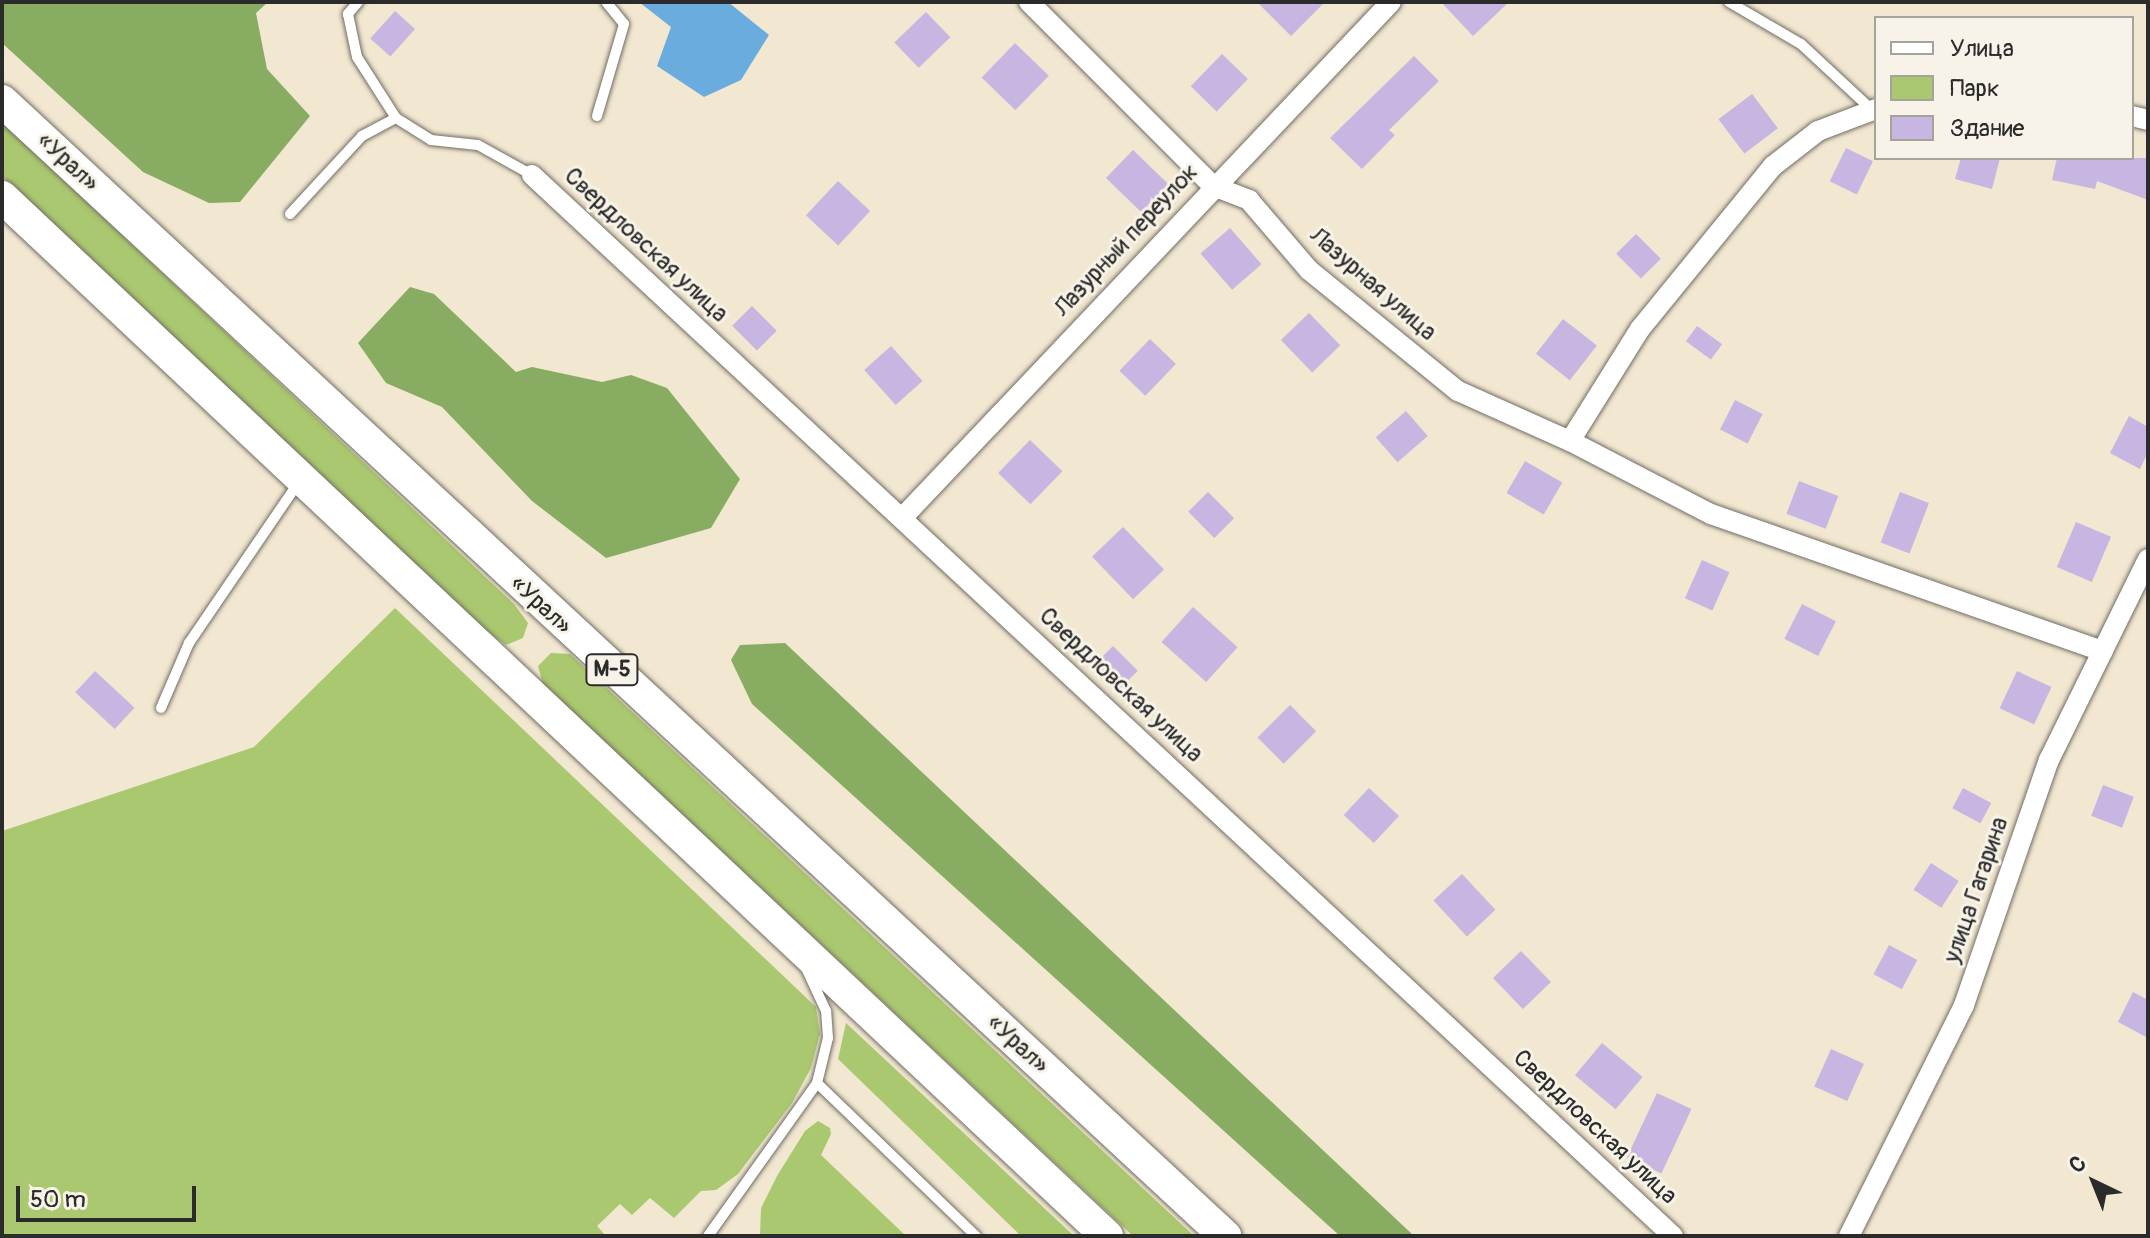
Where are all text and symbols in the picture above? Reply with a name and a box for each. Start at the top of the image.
legend [1874,16,2134,160]
text: Улица [1950,34,2014,63]
text: Парк [1950,74,1999,103]
text: Здание [1950,114,2024,143]
street label: «Урал» [31,126,105,198]
street label: Лазурный переулок [1048,158,1204,322]
street label: Свердловская улица [558,162,734,328]
street label: Лазурная улица [1304,221,1442,347]
street label: «Урал» [504,569,578,641]
street label: Свердловская улица [1033,602,1209,768]
road number: М-5 [584,652,640,688]
street label: улица Гагарина [1938,813,2014,967]
street label: «Урал» [981,1008,1055,1080]
street label: Свердловская улица [1507,1044,1683,1210]
north arrow [2054,1142,2134,1222]
text: С [2063,1150,2092,1179]
scale bar [20,1170,200,1220]
text: 50 m [30,1185,86,1214]

